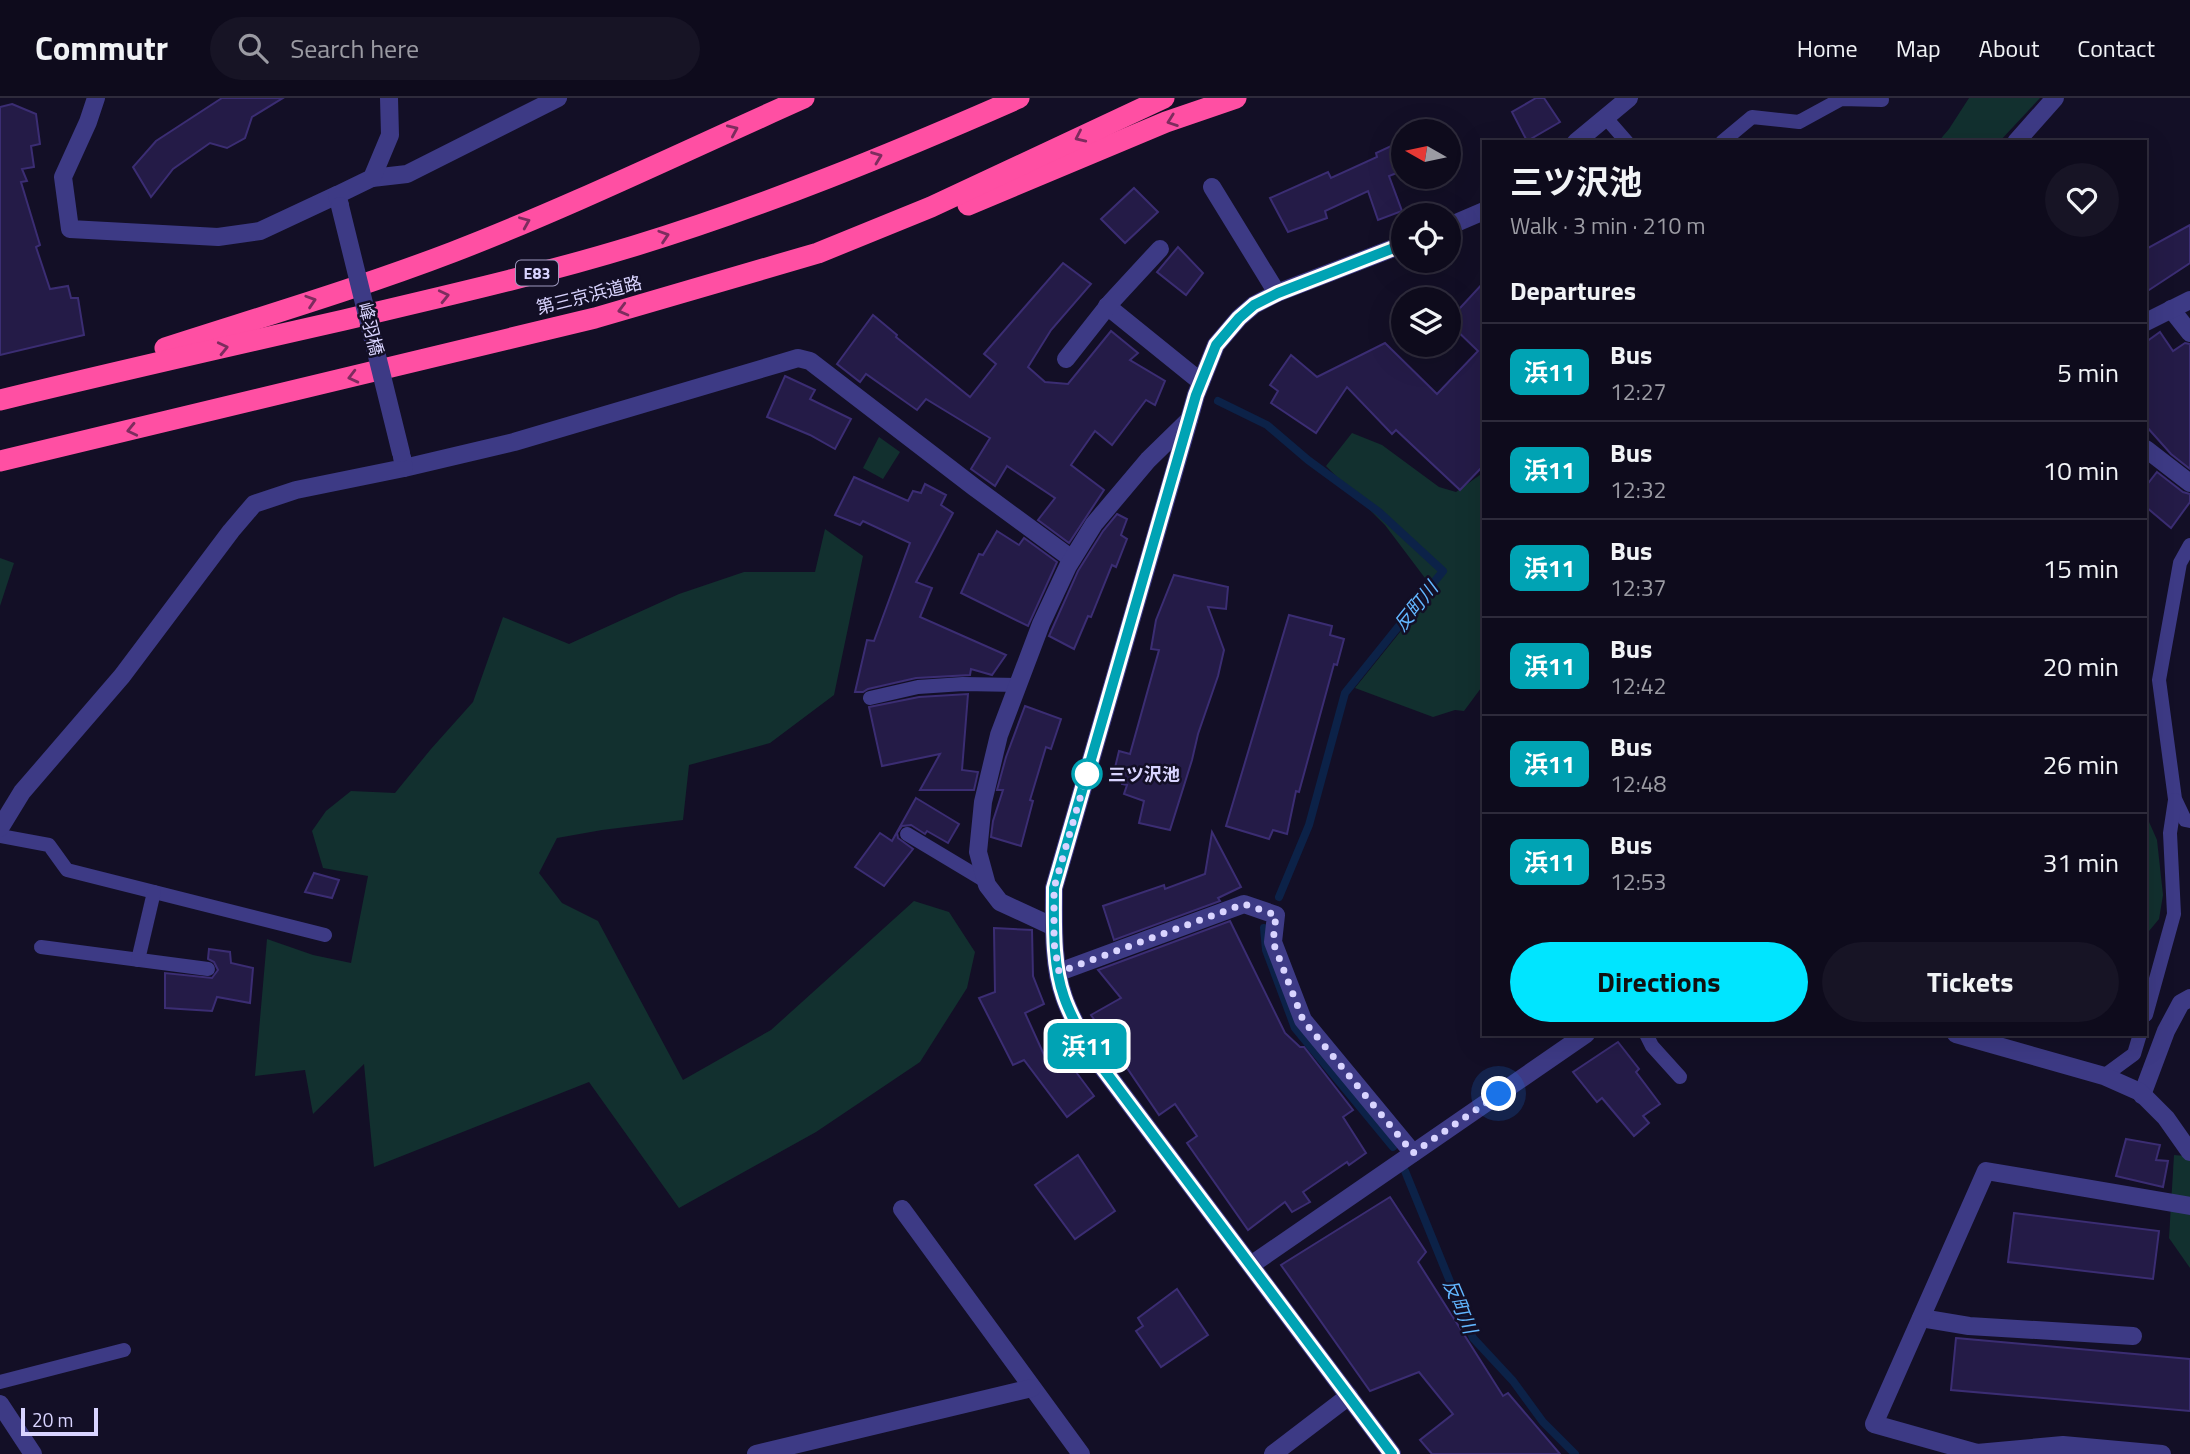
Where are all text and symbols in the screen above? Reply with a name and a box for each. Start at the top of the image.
search box [210,17,700,80]
text: Commutr [35,23,168,73]
icon: search [234,29,272,67]
text: Search here [290,29,419,68]
text: Home [1797,30,1858,66]
text: Map [1896,30,1941,66]
text: About [1979,30,2039,66]
text: Contact [2077,30,2155,66]
one-way arrow [1166,112,1178,126]
north arrow [1391,119,1461,189]
map controls [1391,119,1461,357]
one-way arrow [725,124,738,138]
one-way arrow [1075,129,1087,143]
one-way arrow [870,152,882,166]
text: 三ツ沢池 [1510,157,1642,207]
button: heart [2045,163,2119,237]
button: locate [1391,203,1461,273]
text: Walk · 3 min · 210 m [1510,208,1706,243]
one-way arrow [517,216,530,230]
one-way arrow [657,230,669,244]
road number: E83 [516,260,558,286]
street label: 第三京浜道路 [533,269,645,321]
text: Departures [1510,271,1636,310]
button: layers [1391,287,1461,357]
one-way arrow [438,290,450,305]
one-way arrow [305,295,317,309]
street label: 峰羽橋 [351,300,391,358]
one-way arrow [617,302,629,317]
text: Bus [1610,335,1652,374]
one-way arrow [217,341,229,356]
text: 5 min [2057,353,2119,392]
text: 浜11 [1524,354,1575,390]
one-way arrow [347,369,359,383]
text: 12:27 [1610,374,1666,409]
one-way arrow [126,422,138,437]
text: Bus [1610,433,1652,472]
text: 10 min [2043,451,2119,490]
text: 浜11 [1524,452,1575,488]
text: 12:32 [1610,472,1666,507]
text: Bus [1610,531,1652,570]
text: 15 min [2043,549,2119,588]
text: 浜11 [1524,550,1575,586]
text: 12:37 [1610,570,1666,605]
water label: 反町川 [1386,573,1445,637]
text: Bus [1610,629,1652,668]
text: 20 min [2043,647,2119,686]
text: 浜11 [1524,648,1575,684]
text: 12:42 [1610,668,1666,703]
text: Bus [1610,727,1652,766]
text: 26 min [2043,745,2119,784]
text: 浜11 [1524,746,1575,782]
marker: 三ツ沢池 [1072,759,1102,789]
place label: 三ツ沢池 [1108,761,1180,788]
text: 12:48 [1610,766,1666,801]
text: Bus [1610,825,1652,864]
text: 31 min [2043,843,2119,882]
text: 浜11 [1524,844,1575,880]
text: 12:53 [1610,864,1666,899]
button: Directions [1510,942,1808,1022]
button: Tickets [1822,942,2119,1022]
line badge: 浜11 [1047,1023,1127,1069]
text: 浜11 [1062,1028,1112,1064]
your location [1481,1076,1516,1111]
water label: 反町川 [1437,1274,1486,1340]
scale bar [21,1405,98,1437]
text: 20 m [32,1405,73,1434]

